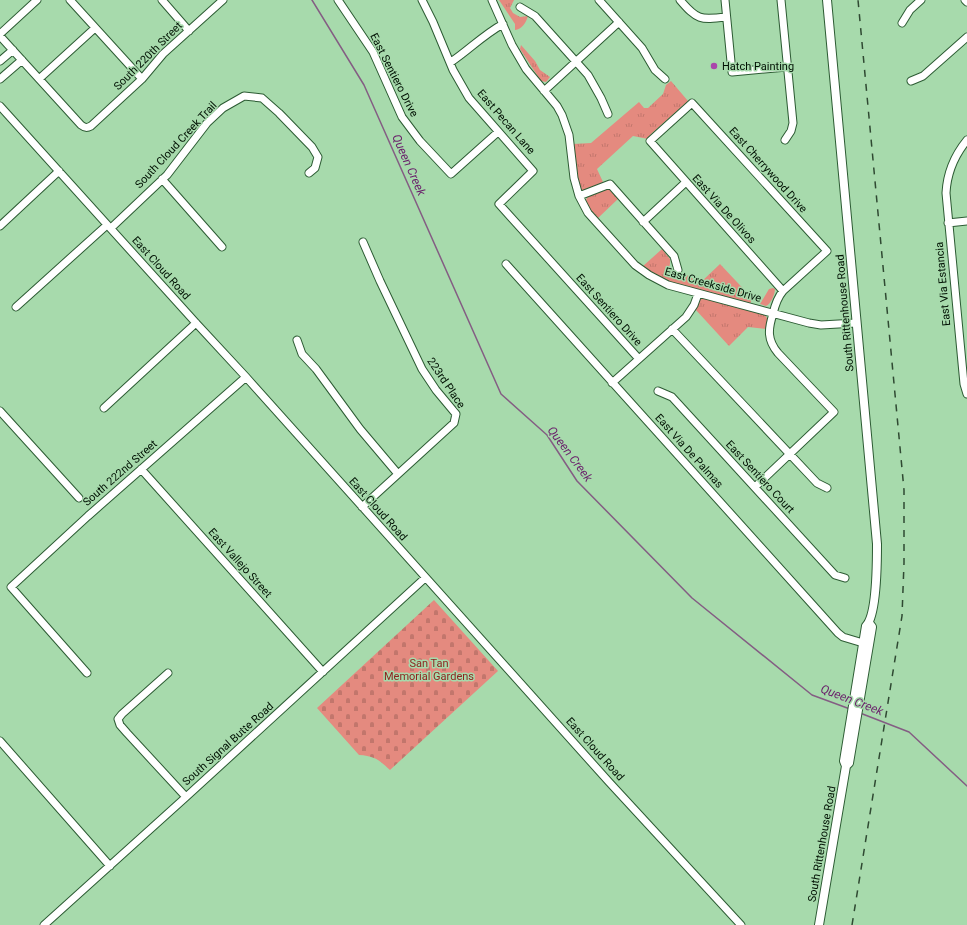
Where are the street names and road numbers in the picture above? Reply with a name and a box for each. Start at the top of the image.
street label: South 220th Street [111,19,185,93]
street label: East Sentiero Drive [367,31,421,119]
street label: East Pecan Lane [474,87,538,157]
street label: South Cloud Creek Trail [132,99,220,191]
street label: East Cherrywood Drive [726,125,810,216]
street label: East Via De Olivos [690,172,759,246]
street label: East Cloud Road [129,234,193,302]
street label: East Via Estancia [933,241,953,327]
street label: South Rittenhouse Road [833,254,857,372]
street label: East Creekside Drive [663,265,763,305]
street label: East Sentiero Drive [573,271,645,349]
street label: 223rd Place [424,355,468,411]
street label: East Via De Palmas [652,411,726,491]
street label: South 222nd Street [80,437,160,509]
street label: East Sentiero Court [723,438,797,516]
street label: East Cloud Road [346,475,410,543]
street label: East Vallejo Street [205,526,275,601]
street label: South Signal Butte Road [180,700,276,788]
street label: East Cloud Road [563,715,627,783]
street label: South Rittenhouse Road [805,785,839,903]

